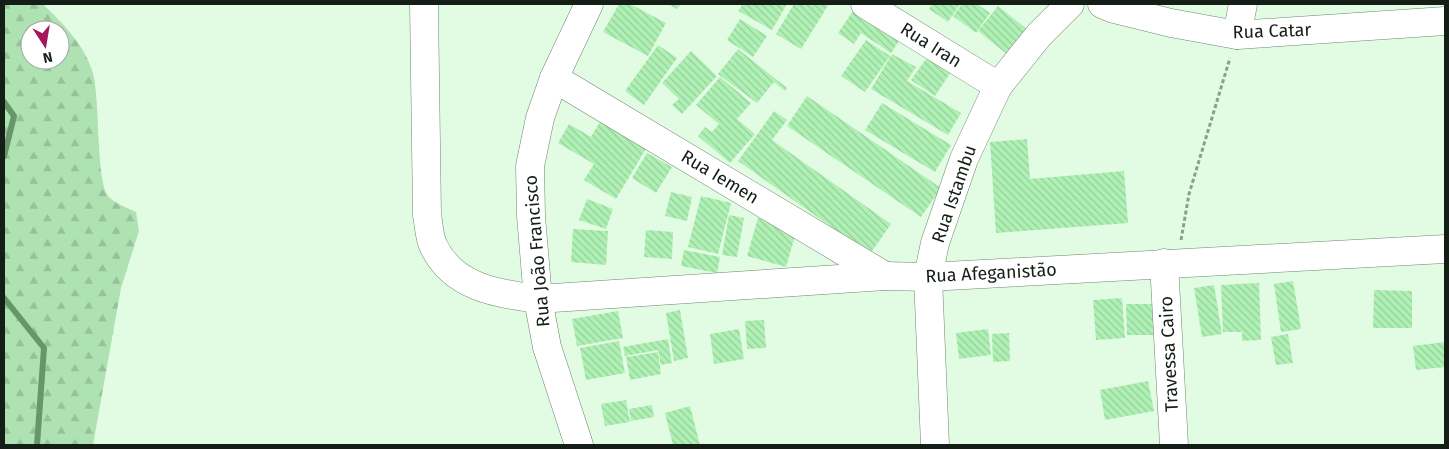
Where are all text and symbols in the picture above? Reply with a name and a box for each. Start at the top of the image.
street label: Rua Iran [896,18,966,72]
street label: Rua Catar [1232,19,1312,43]
north arrow [20,20,70,70]
text: N [41,48,54,67]
street label: Rua Istambu [927,142,981,246]
street label: Rua Iemen [677,145,763,209]
street label: Rua João Francisco [519,174,555,328]
street label: Rua Afeganistão [925,259,1057,287]
street label: Travessa Cairo [1155,296,1183,412]

